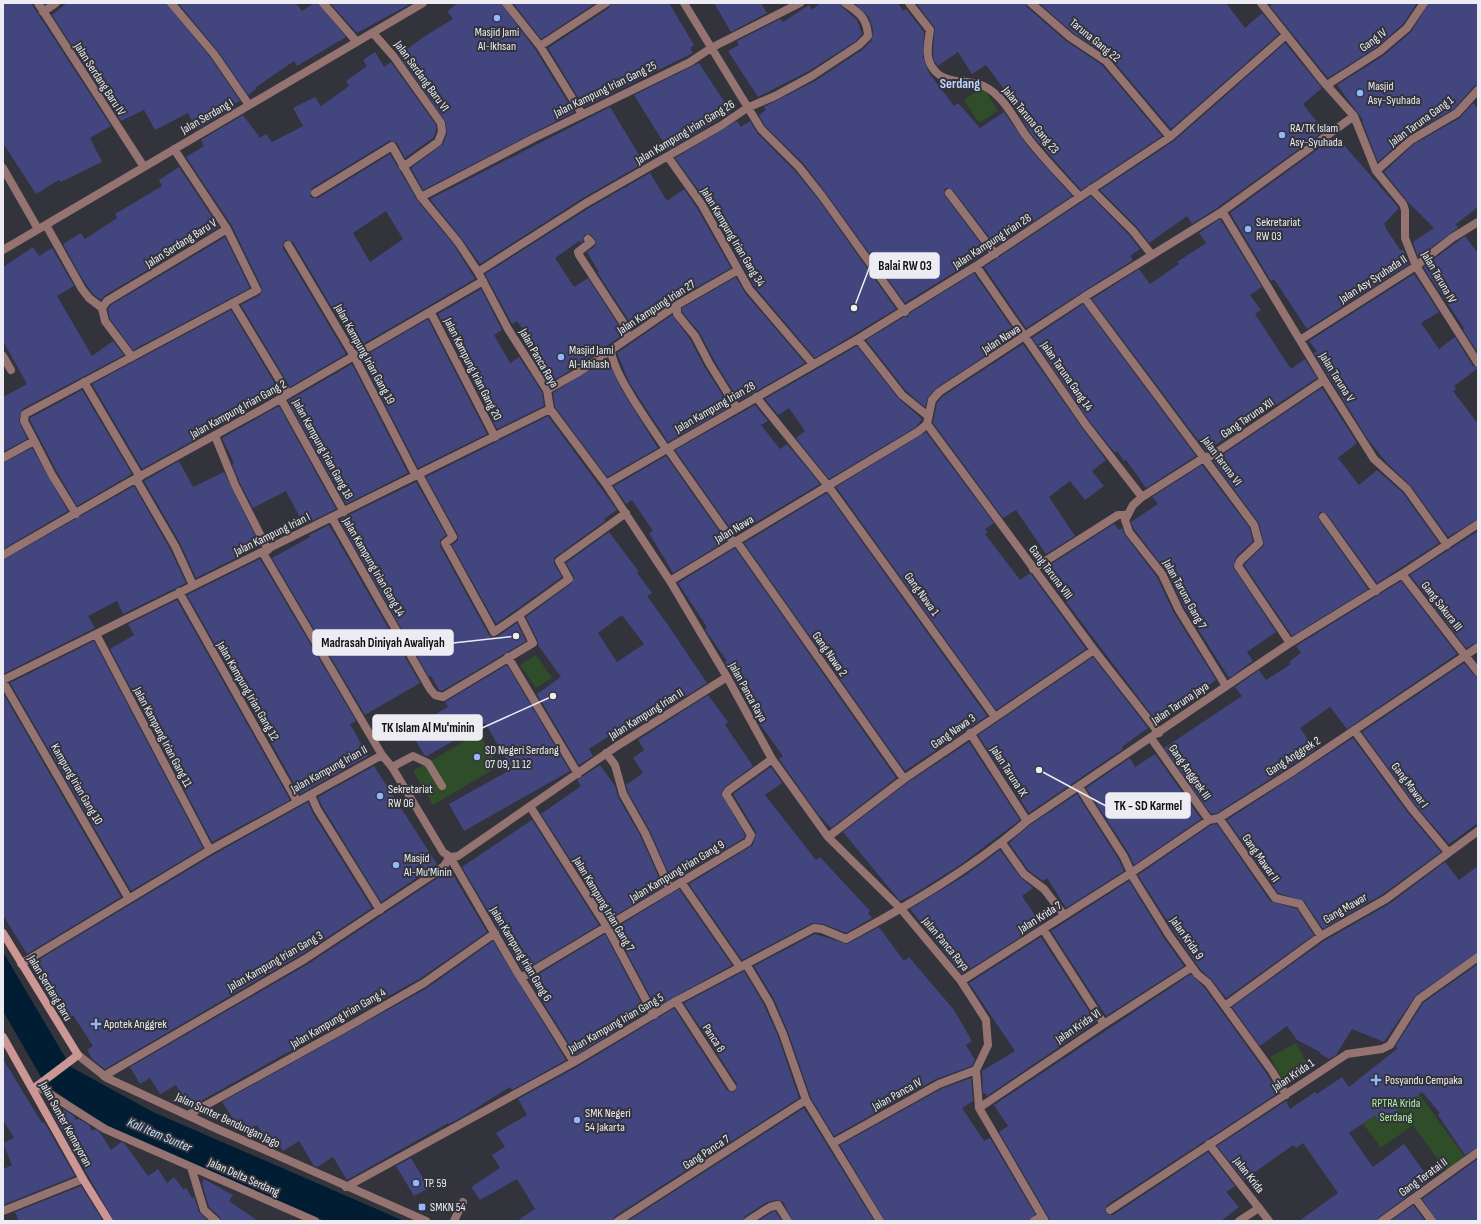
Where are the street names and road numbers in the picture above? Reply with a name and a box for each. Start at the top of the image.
street label: Taruna Gang 22 [1066,15,1123,65]
street label: Gang IV [1357,25,1390,55]
street label: Jalan Serdang Baru VI [390,37,452,115]
street label: Jalan Serdang Baru IV [70,39,129,119]
street label: Jalan Kampung Irian Gang 25 [551,58,659,121]
street label: Jalan Taruna Gang 23 [998,83,1062,157]
street label: Jalan Taruna Gang 1 [1385,92,1457,151]
street label: Jalan Serdang I [177,95,236,138]
street label: Jalan Kampung Irian Gang 26 [632,97,737,168]
street label: Jalan Kampung Irian Gang 34 [697,184,768,289]
street label: Jalan Kampung Irian 28 [949,210,1034,273]
street label: Jalan Serdang Baru V [142,215,220,272]
street label: Jalan Taruna IV [1417,248,1460,306]
street label: Jalan Asy Syuhada II [1336,252,1410,307]
street label: Jalan Kampung Irian 27 [614,277,698,339]
street label: Jalan Kampung Irian Gang 19 [330,301,398,407]
street label: Jalan Kampung Irian Gang 20 [440,315,505,423]
street label: Jalan Nawa [978,321,1024,358]
street label: Jalan Panca Raya [515,325,562,391]
street label: Jalan Taruna Gang 14 [1037,338,1096,414]
street label: Jalan Taruna V [1315,349,1358,405]
street label: Jalan Kampung Irian Gang 2 [187,377,289,443]
street label: Jalan Kampung Irian 28 [671,378,758,437]
street label: Gang Taruna XII [1218,395,1277,442]
street label: Jalan Kampung Irian Gang 18 [288,396,356,502]
street label: Jalan Taruna VI [1198,433,1245,489]
street label: Jalan Kampung Irian I [231,510,313,560]
street label: Jalan Nawa [711,512,757,547]
street label: Jalan Kampung Irian Gang 14 [339,514,408,619]
street label: Gang Taruna VIII [1025,542,1076,602]
street label: Jalan Taruna Gang 7 [1159,556,1210,632]
street label: Gang Nawa 1 [901,570,943,620]
street label: Gang Sakura III [1418,579,1466,634]
street label: Gang Nawa 2 [809,629,850,680]
street label: Jalan Kampung Irian Gang 12 [213,638,282,744]
street label: Jalan Panca Raya [725,659,770,725]
street label: Jalan Taruna Jaya [1148,679,1212,729]
street label: Jalan Kampung Irian Gang 11 [129,684,196,790]
street label: Jalan Kampung Irian II [605,686,686,744]
street label: Gang Nawa 3 [928,711,979,752]
street label: Gang Anggrek 2 [1263,733,1323,780]
street label: Kampung Irian Gang 10 [47,741,106,827]
street label: Jalan Kampung Irian II [288,742,370,797]
street label: Jalan Taruna IX [986,742,1031,800]
street label: Gang Anggrek III [1165,742,1214,803]
street label: Gang Mawar I [1388,760,1432,811]
street label: Gang Mawar II [1239,831,1283,885]
street label: Jalan Kampung Irian Gang 9 [626,837,727,906]
street label: Jalan Kampung Irian Gang 7 [569,853,638,954]
street label: Gang Mawar [1320,889,1371,927]
street label: Jalan Krida 7 [1015,898,1065,937]
street label: Jalan Kampung Irian Gang 6 [486,903,555,1004]
street label: Jalan Krida 9 [1166,913,1207,963]
street label: Jalan Panca Raya [918,914,973,975]
street label: Jalan Kampung Irian Gang 3 [224,928,326,995]
street label: Jalan Serdang Baru [24,952,75,1024]
street label: Jalan Kampung Irian Gang 4 [287,985,389,1052]
street label: Jalan Kampung Irian Gang 5 [565,990,667,1057]
street label: Jalan Krida VI [1052,1006,1104,1048]
street label: Panca 8 [699,1021,728,1055]
street label: Jalan Krida 1 [1268,1055,1318,1096]
street label: Jalan Panca IV [869,1074,925,1115]
street label: Jalan Sunter Kemayoran [36,1078,95,1169]
street label: Jalan Sunter Bendungan Jago [172,1089,282,1151]
street label: Gang Panca 7 [680,1132,733,1173]
street label: Jalan Krida [1229,1153,1268,1197]
street label: Jalan Delta Serdang [205,1155,282,1200]
street label: Gang Teratai II [1396,1155,1451,1200]

